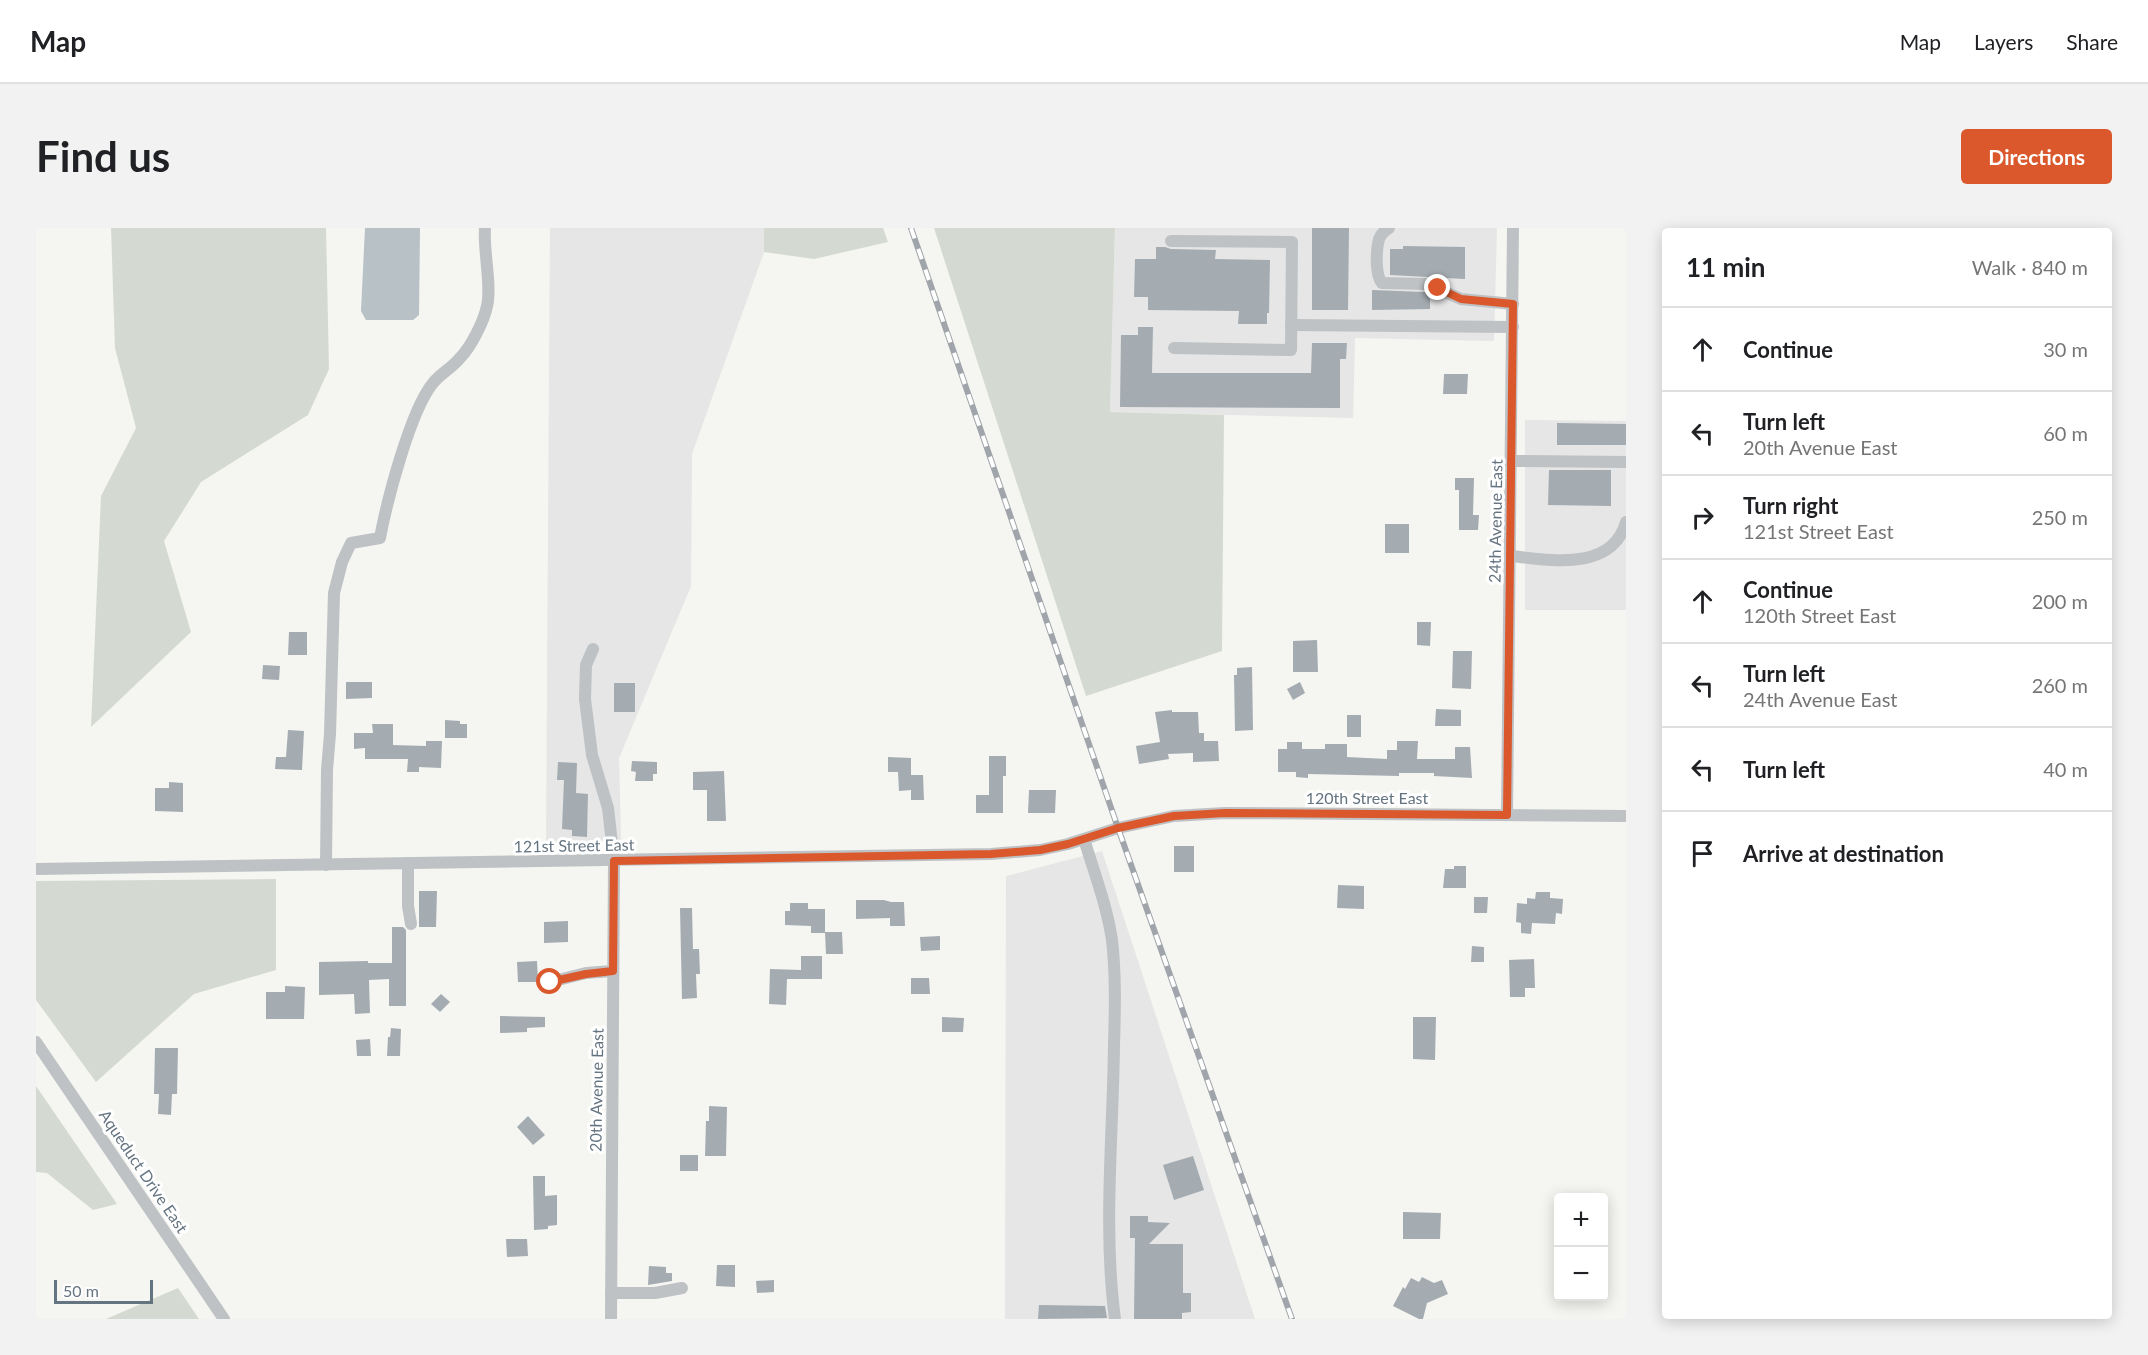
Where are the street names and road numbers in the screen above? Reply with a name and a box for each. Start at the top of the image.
street label: 24th Avenue East [1484,459,1506,583]
street label: 120th Street East [1306,788,1429,807]
street label: 121st Street East [514,834,635,856]
street label: 20th Avenue East [585,1028,607,1152]
street label: Aqueduct Drive East [96,1106,192,1236]

